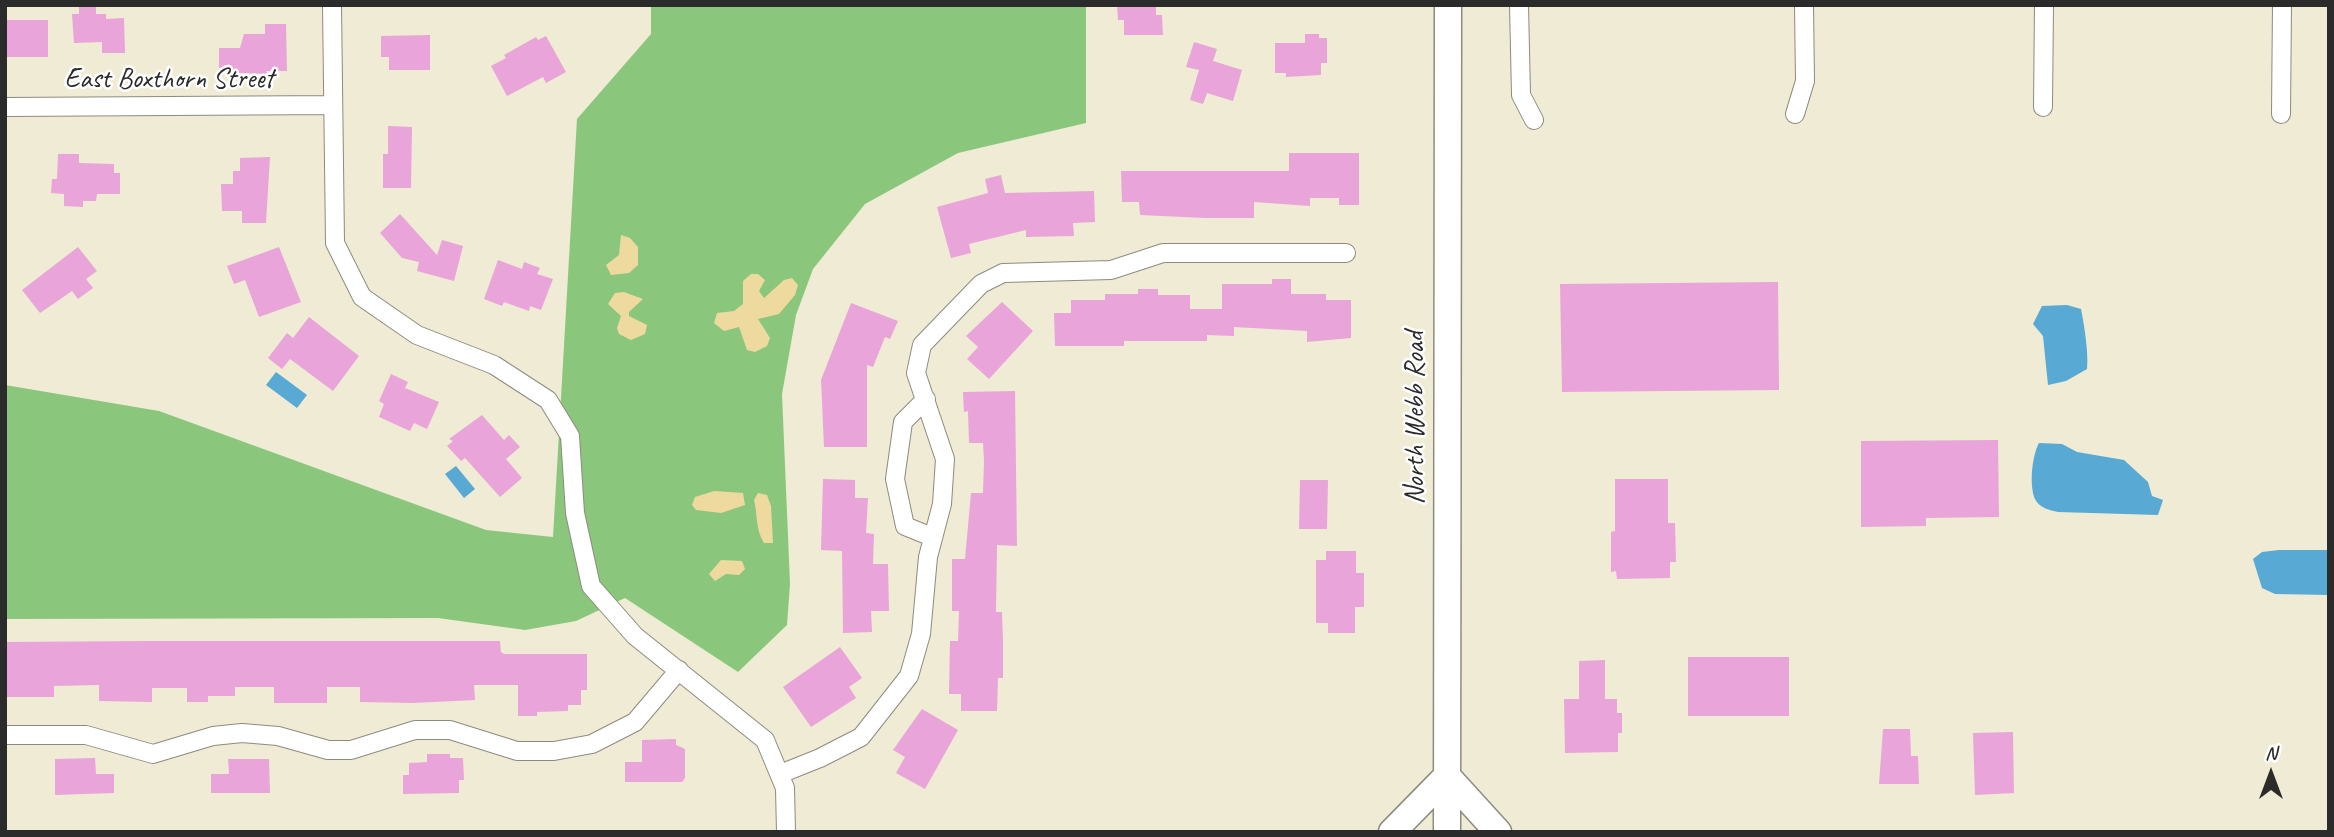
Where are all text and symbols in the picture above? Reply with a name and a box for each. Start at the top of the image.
street label: East Boxthorn Street [65,63,273,97]
street label: North Webb Road [1399,331,1433,505]
north arrow [2236,739,2306,809]
text: N [2265,741,2277,765]

